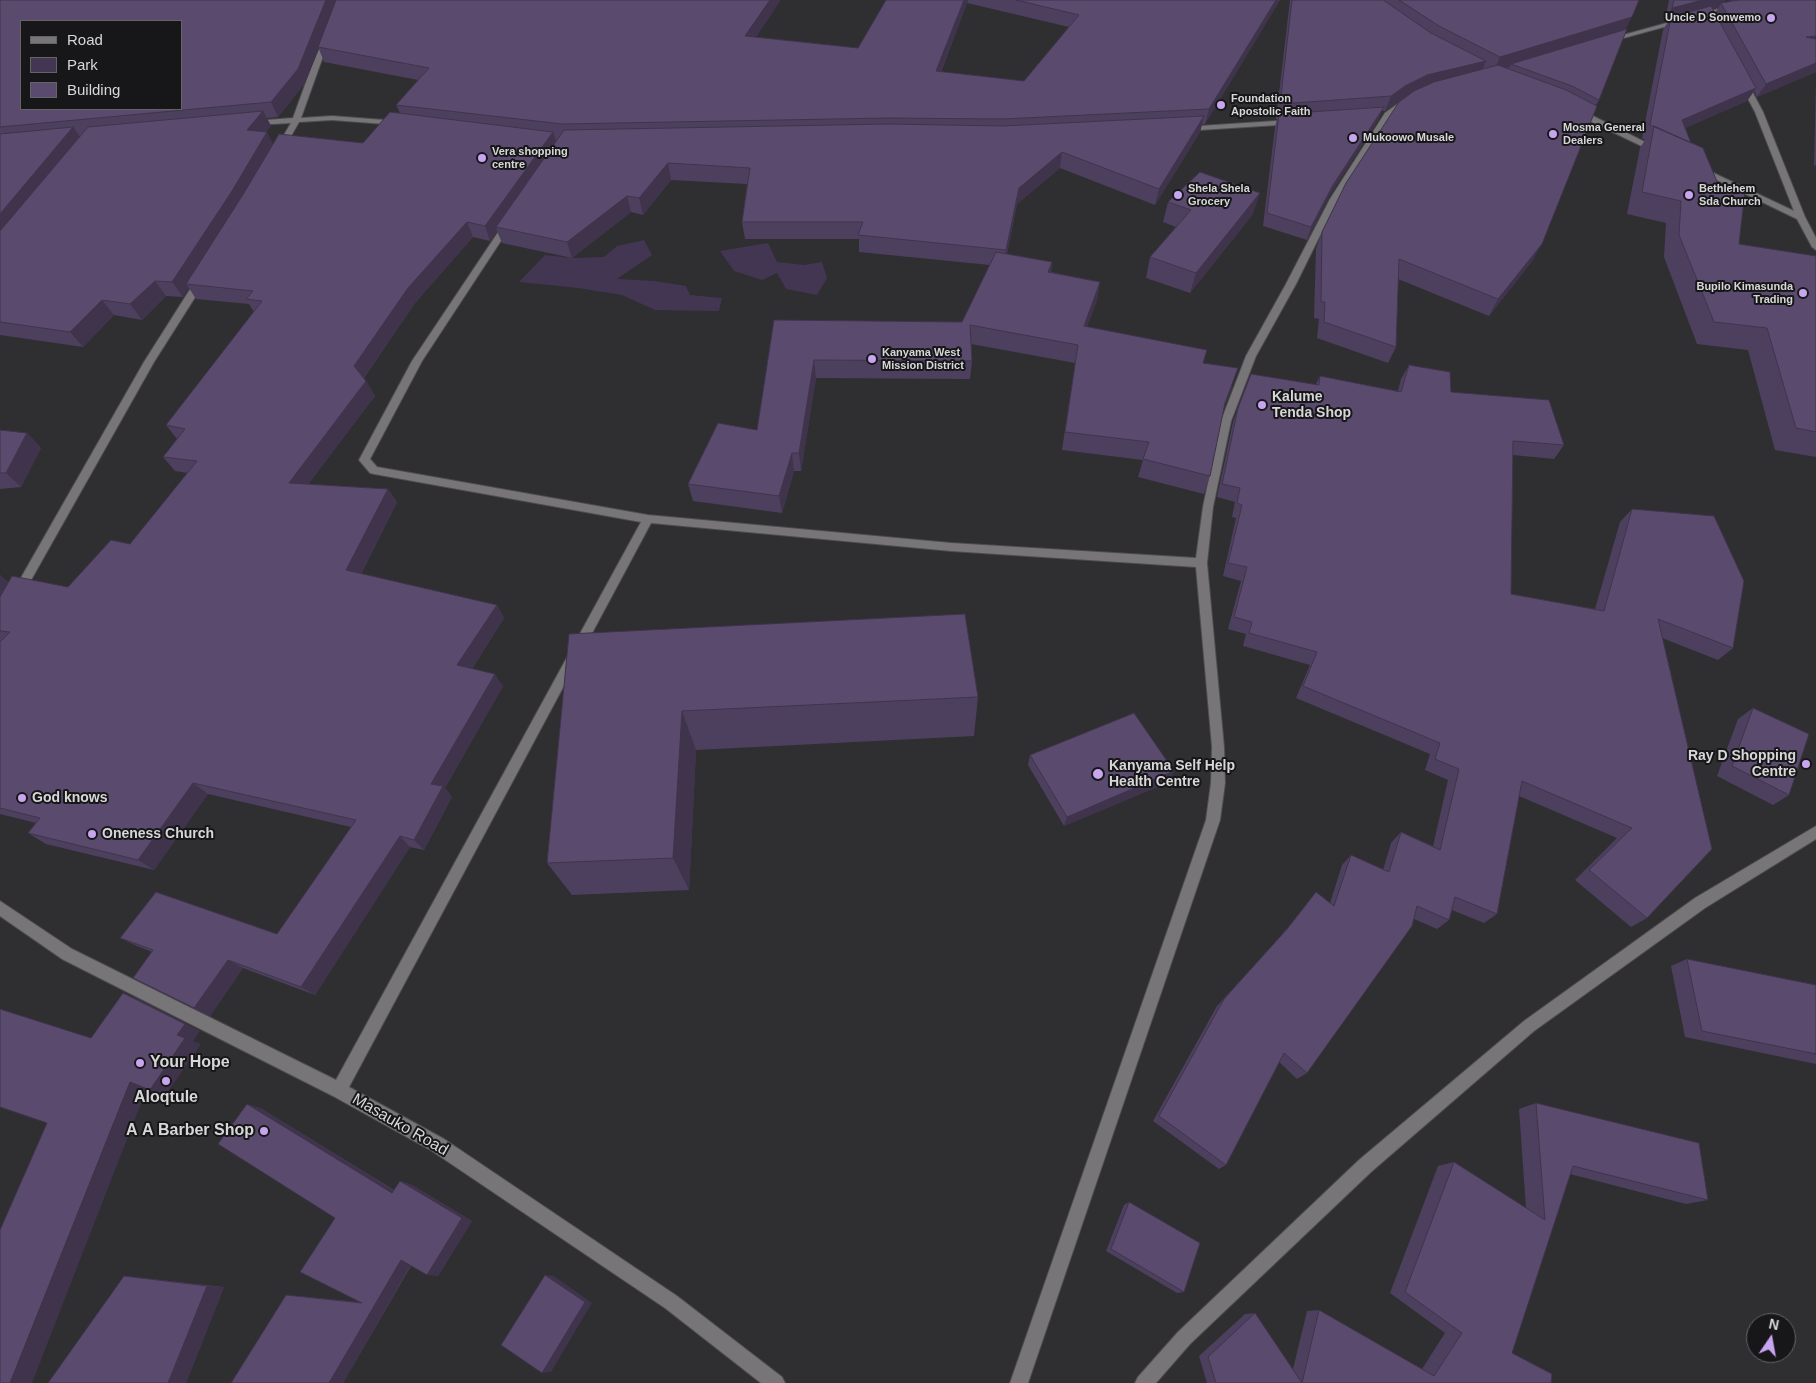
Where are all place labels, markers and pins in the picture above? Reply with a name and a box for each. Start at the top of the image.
place label: Uncle D Sonwemo [1665,11,1761,25]
marker: Uncle D Sonwemo [1765,12,1777,24]
place label: Foundation Apostolic Faith [1231,92,1310,118]
marker: Foundation Apostolic Faith [1215,99,1227,111]
place label: Mosma General Dealers [1563,121,1645,147]
marker: Mosma General Dealers [1547,128,1559,140]
place label: Mukoowo Musale [1363,131,1454,145]
marker: Mukoowo Musale [1347,132,1359,144]
place label: Vera shopping centre [492,145,568,171]
marker: Vera shopping centre [476,152,488,164]
place label: Shela Shela Grocery [1188,182,1250,208]
place label: Bethlehem Sda Church [1699,182,1761,208]
marker: Shela Shela Grocery [1172,189,1184,201]
marker: Bethlehem Sda Church [1683,189,1695,201]
place label: Bupilo Kimasunda Trading [1696,280,1793,306]
marker: Bupilo Kimasunda Trading [1797,287,1809,299]
place label: Kanyama West Mission District [882,346,964,372]
marker: Kanyama West Mission District [866,353,878,365]
place label: Kalume Tenda Shop [1272,389,1351,422]
marker: Kalume Tenda Shop [1256,399,1268,411]
place label: Ray D Shopping Centre [1688,748,1796,780]
place label: Kanyama Self Help Health Centre [1109,758,1235,790]
marker: Ray D Shopping Centre [1800,758,1812,770]
marker: Kanyama Self Help Health Centre [1091,767,1105,781]
place label: God knows [32,790,107,806]
marker: God knows [16,792,28,804]
place label: Oneness Church [102,826,214,842]
marker: Oneness Church [86,828,98,840]
place label: Your Hope [150,1053,230,1073]
marker: Your Hope [134,1057,146,1069]
marker: Aloqtule [160,1075,172,1087]
place label: Aloqtule [134,1088,198,1108]
place label: A A Barber Shop [126,1121,254,1141]
marker: A A Barber Shop [258,1125,270,1137]

